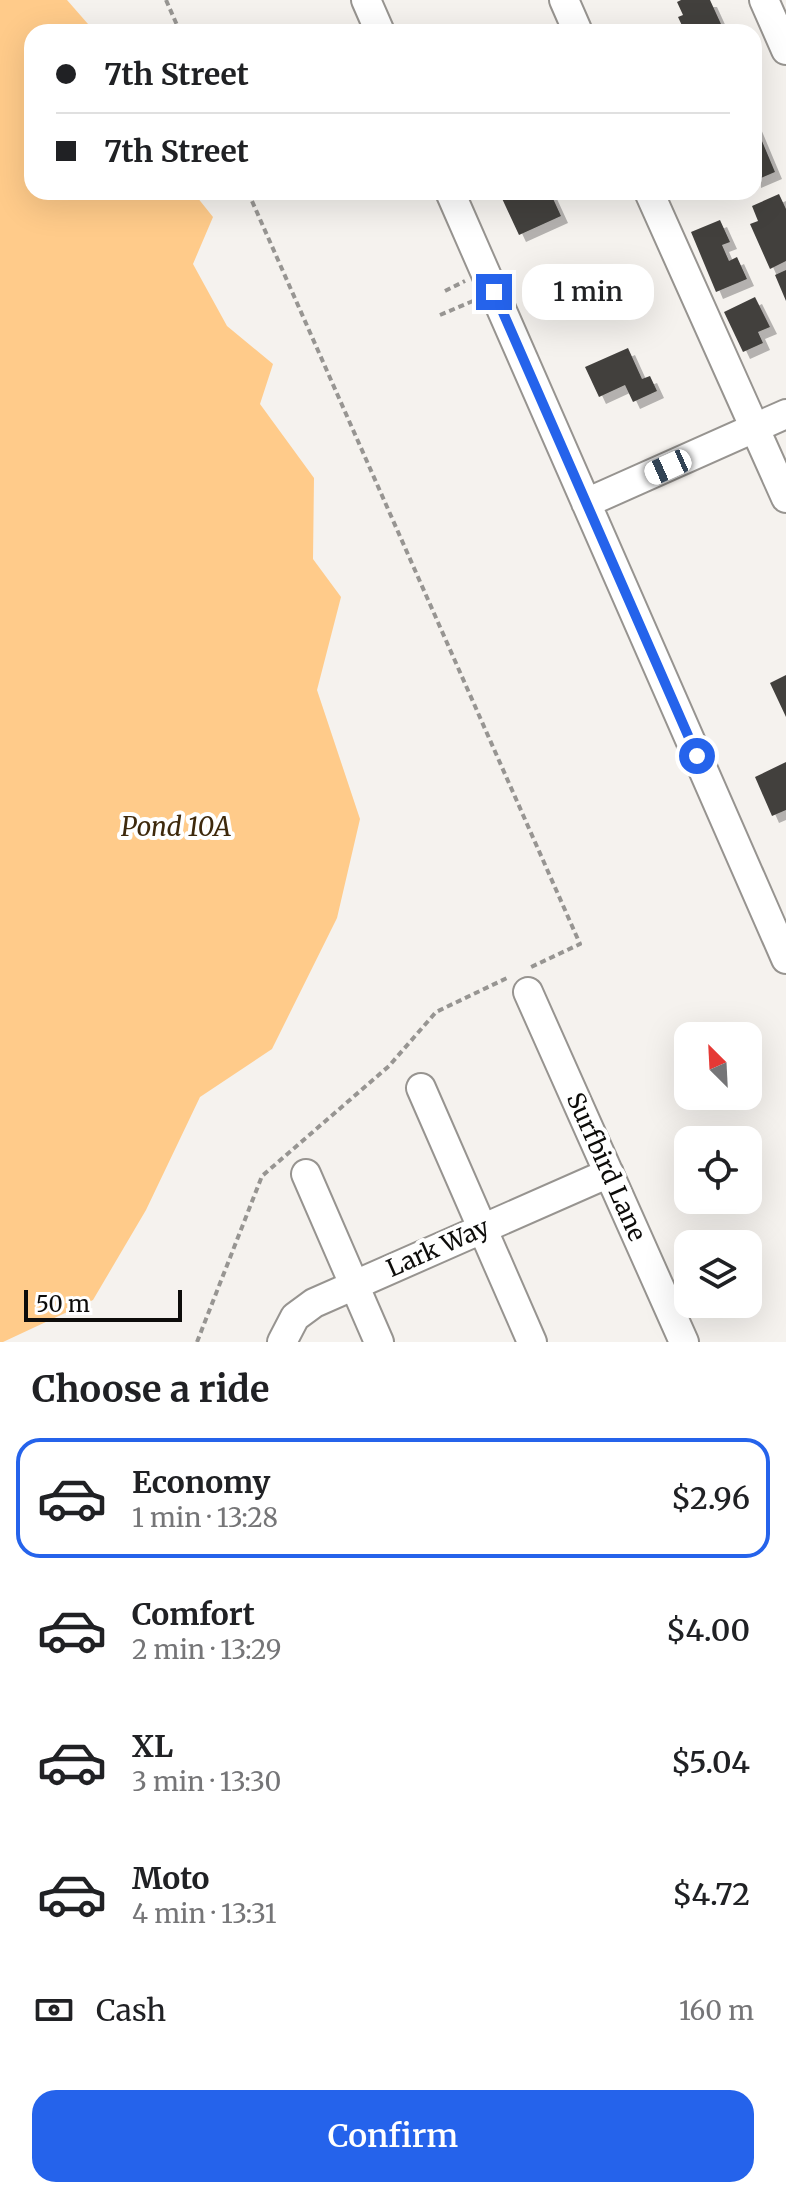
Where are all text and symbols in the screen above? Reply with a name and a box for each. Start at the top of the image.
text: 7th Street [104,55,249,93]
text: 7th Street [104,132,249,170]
callout: 1 min [522,264,654,320]
route end [476,274,512,310]
text: 1 min [553,275,623,308]
car [641,446,695,488]
route start [679,738,715,774]
water label: Pond 10A [121,810,232,843]
north arrow [674,1022,762,1110]
map controls [674,1022,762,1318]
street label: Surfbird Lane [560,1088,653,1246]
button: locate [674,1126,762,1214]
street label: Lark Way [382,1211,494,1284]
button: layers [674,1230,762,1318]
scale bar [24,1286,182,1322]
text: 50 m [36,1290,90,1318]
text: Choose a ride [32,1367,269,1412]
icon: car [36,1462,108,1534]
text: Economy [132,1463,270,1501]
text: $2.96 [671,1479,750,1517]
text: 1 min · 13:28 [132,1501,278,1534]
icon: car [36,1594,108,1666]
text: Comfort [132,1595,255,1633]
text: $4.00 [666,1611,750,1649]
text: 2 min · 13:29 [132,1633,282,1666]
icon: car [36,1726,108,1798]
text: XL [132,1727,173,1765]
text: $5.04 [671,1743,750,1781]
text: 3 min · 13:30 [132,1765,281,1798]
icon: car [36,1858,108,1930]
text: Moto [132,1859,210,1897]
text: $4.72 [672,1875,750,1913]
text: 4 min · 13:31 [132,1897,277,1930]
icon: cash [32,1988,76,2032]
text: Cash [96,1991,166,2029]
text: 160 m [679,1994,754,2027]
button: Confirm [32,2090,754,2182]

